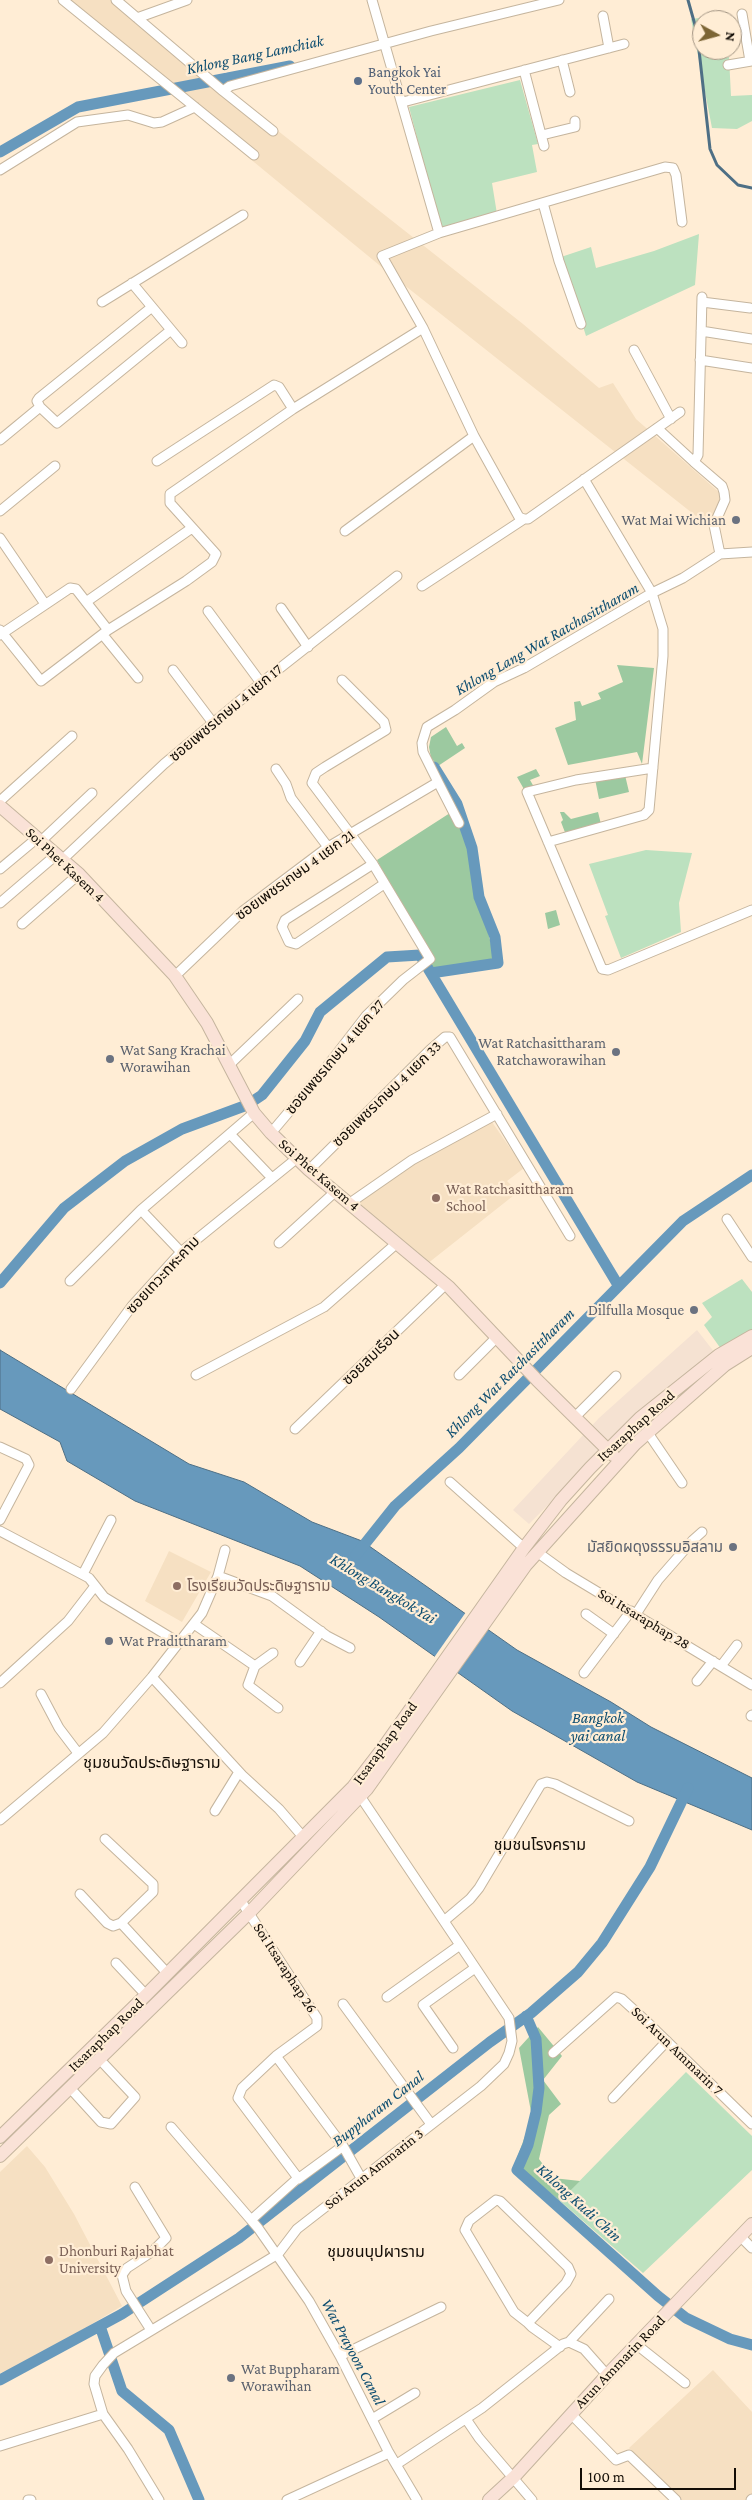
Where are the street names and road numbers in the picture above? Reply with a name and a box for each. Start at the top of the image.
street label: ซอยเพชรเกษม 4 แยก 17 [166,660,286,766]
street label: Soi Phet Kasem 4 [22,824,108,906]
street label: ซอยเพชรเกษม 4 แยก 21 [232,826,358,924]
street label: ซอยเพชรเกษม 4 แยก 27 [282,996,388,1118]
street label: ซอยเพชรเกษม 4 แยก 33 [329,1037,445,1151]
street label: Soi Phet Kasem 4 [275,1135,363,1215]
street label: ซอยเทวะทหะคาม [123,1233,203,1317]
street label: ซอยสมเรือน [338,1325,404,1389]
street label: Itsaraphap Road [594,1386,678,1466]
street label: Soi Itsaraphap 28 [595,1584,693,1654]
street label: Itsaraphap Road [349,1698,421,1788]
street label: Soi Itsaraphap 26 [249,1920,321,2016]
street label: Itsaraphap Road [64,1994,148,2076]
street label: Soi Arun Ammarin 7 [627,2003,727,2099]
street label: Soi Arun Ammarin 3 [321,2125,427,2213]
street label: Arun Ammarin Road [571,2312,669,2412]

